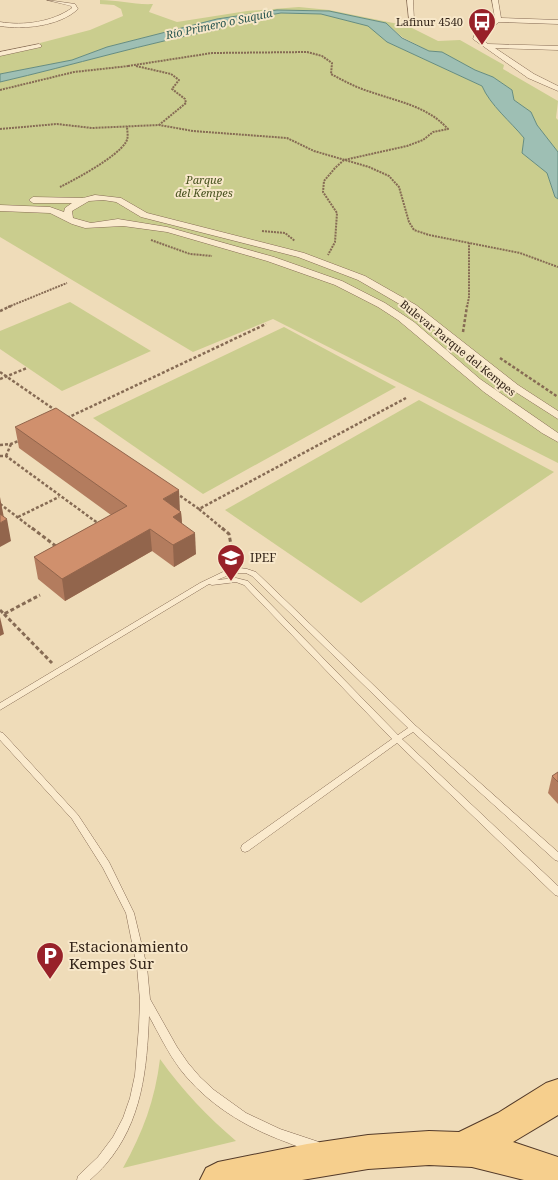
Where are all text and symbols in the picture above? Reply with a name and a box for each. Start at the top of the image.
water label: Río Primero o Suquía [163,5,274,42]
bus stop icon: Lafinur 4540 [467,7,497,46]
place label: Lafinur 4540 [396,14,463,29]
park label: Parque del Kempes [175,172,233,200]
street label: Bulevar Parque del Kempes [397,296,519,399]
school or university icon: IPEF [216,543,246,582]
place label: IPEF [250,549,276,566]
place label: Estacionamiento Kempes Sur [69,936,188,973]
parking icon: Estacionamiento Kempes Sur [35,941,65,980]

